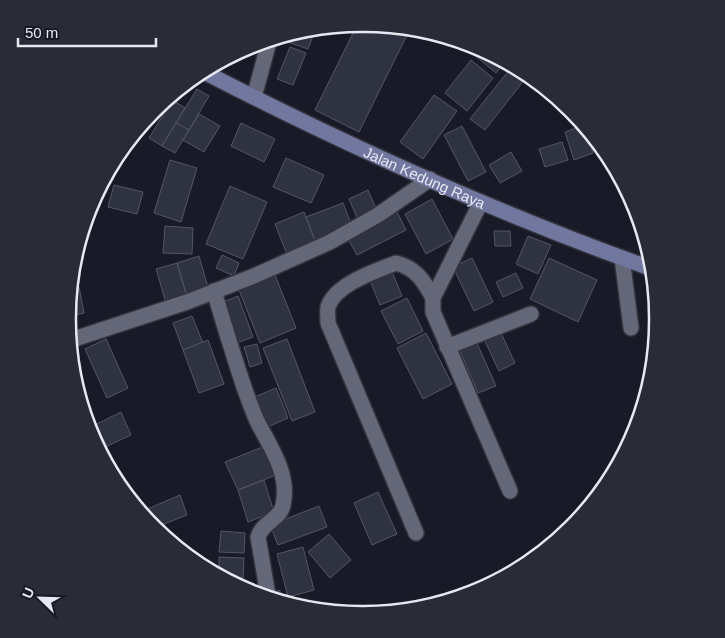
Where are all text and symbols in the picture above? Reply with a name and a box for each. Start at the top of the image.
scale bar [18,15,155,47]
text: 50 m [25,24,58,41]
street label: Jalan Kedung Raya [361,143,488,212]
north arrow [15,573,65,623]
text: U [19,585,37,601]

